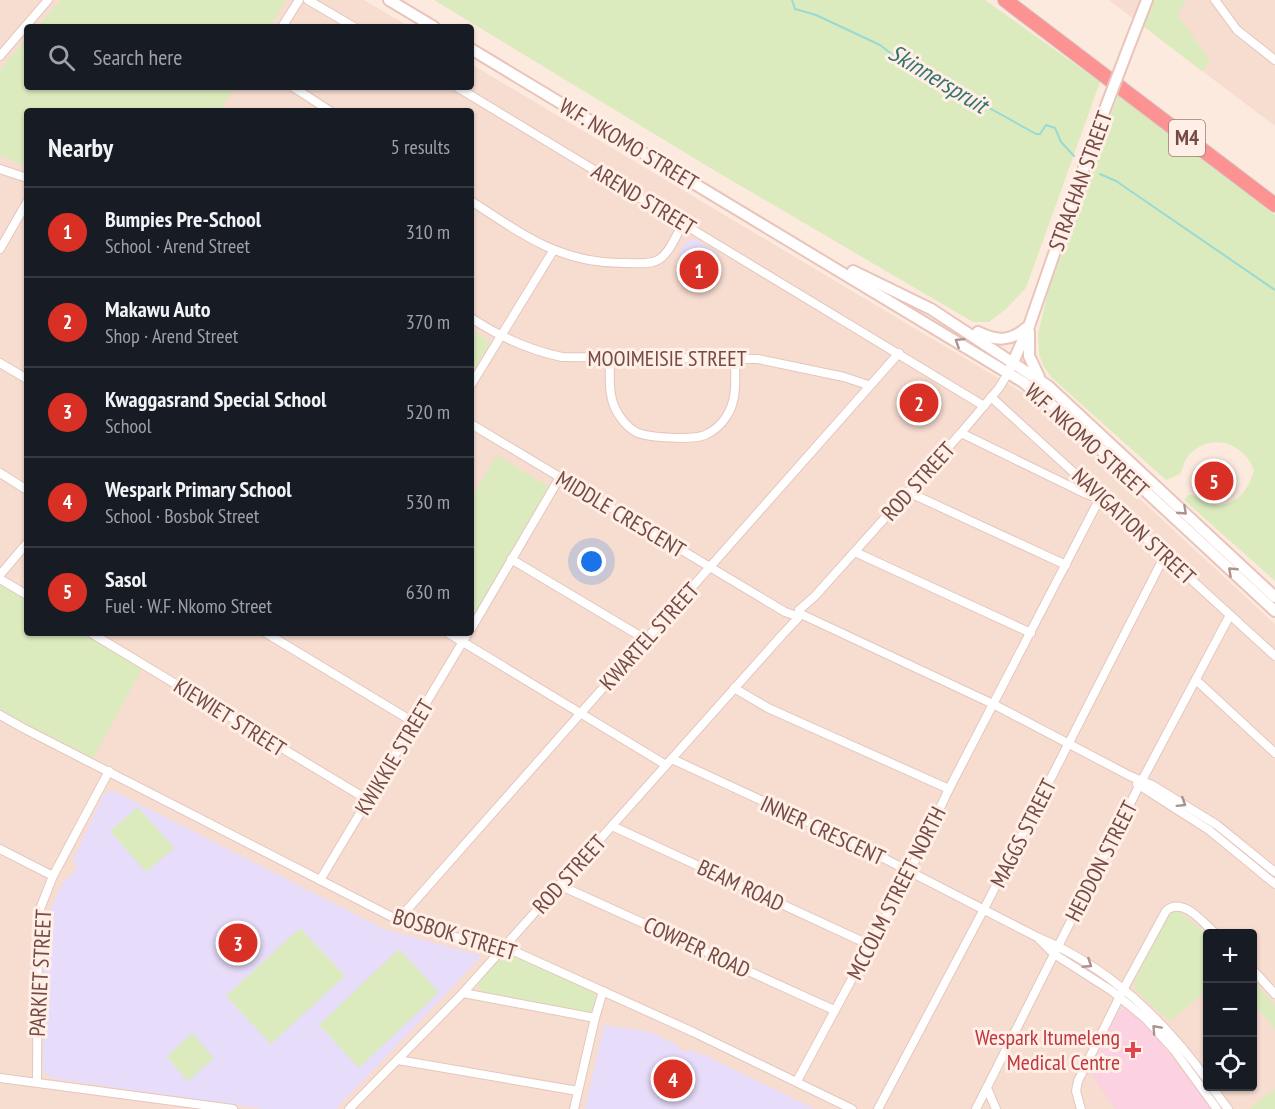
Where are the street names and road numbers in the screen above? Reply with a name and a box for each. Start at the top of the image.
street label: W.F. NKOMO STREET [554,92,704,197]
street label: STRACHAN STREET [1042,107,1118,255]
road number: M4 [1169,120,1205,156]
street label: AREND STREET [587,157,701,241]
street label: MOOIMEISIE STREET [587,344,747,372]
street label: W.F. NKOMO STREET [1019,377,1155,503]
street label: ROD STREET [875,436,961,526]
street label: NAVIGATION STREET [1066,462,1202,590]
street label: MIDDLE CRESCENT [551,464,691,564]
street label: KWARTEL STREET [593,576,705,696]
street label: KIEWIET STREET [169,671,291,763]
street label: KWIKKIE STREET [349,694,440,820]
street label: MAGGS STREET [984,774,1062,892]
street label: INNER CRESCENT [756,789,890,871]
street label: HEDDON STREET [1059,796,1143,926]
street label: MCCOLM STREET NORTH [840,802,952,984]
street label: ROD STREET [526,829,612,919]
street label: BEAM ROAD [693,853,789,917]
street label: BOSBOK STREET [390,902,520,966]
street label: PARKIET STREET [23,908,57,1037]
street label: COWPER ROAD [639,910,755,984]

